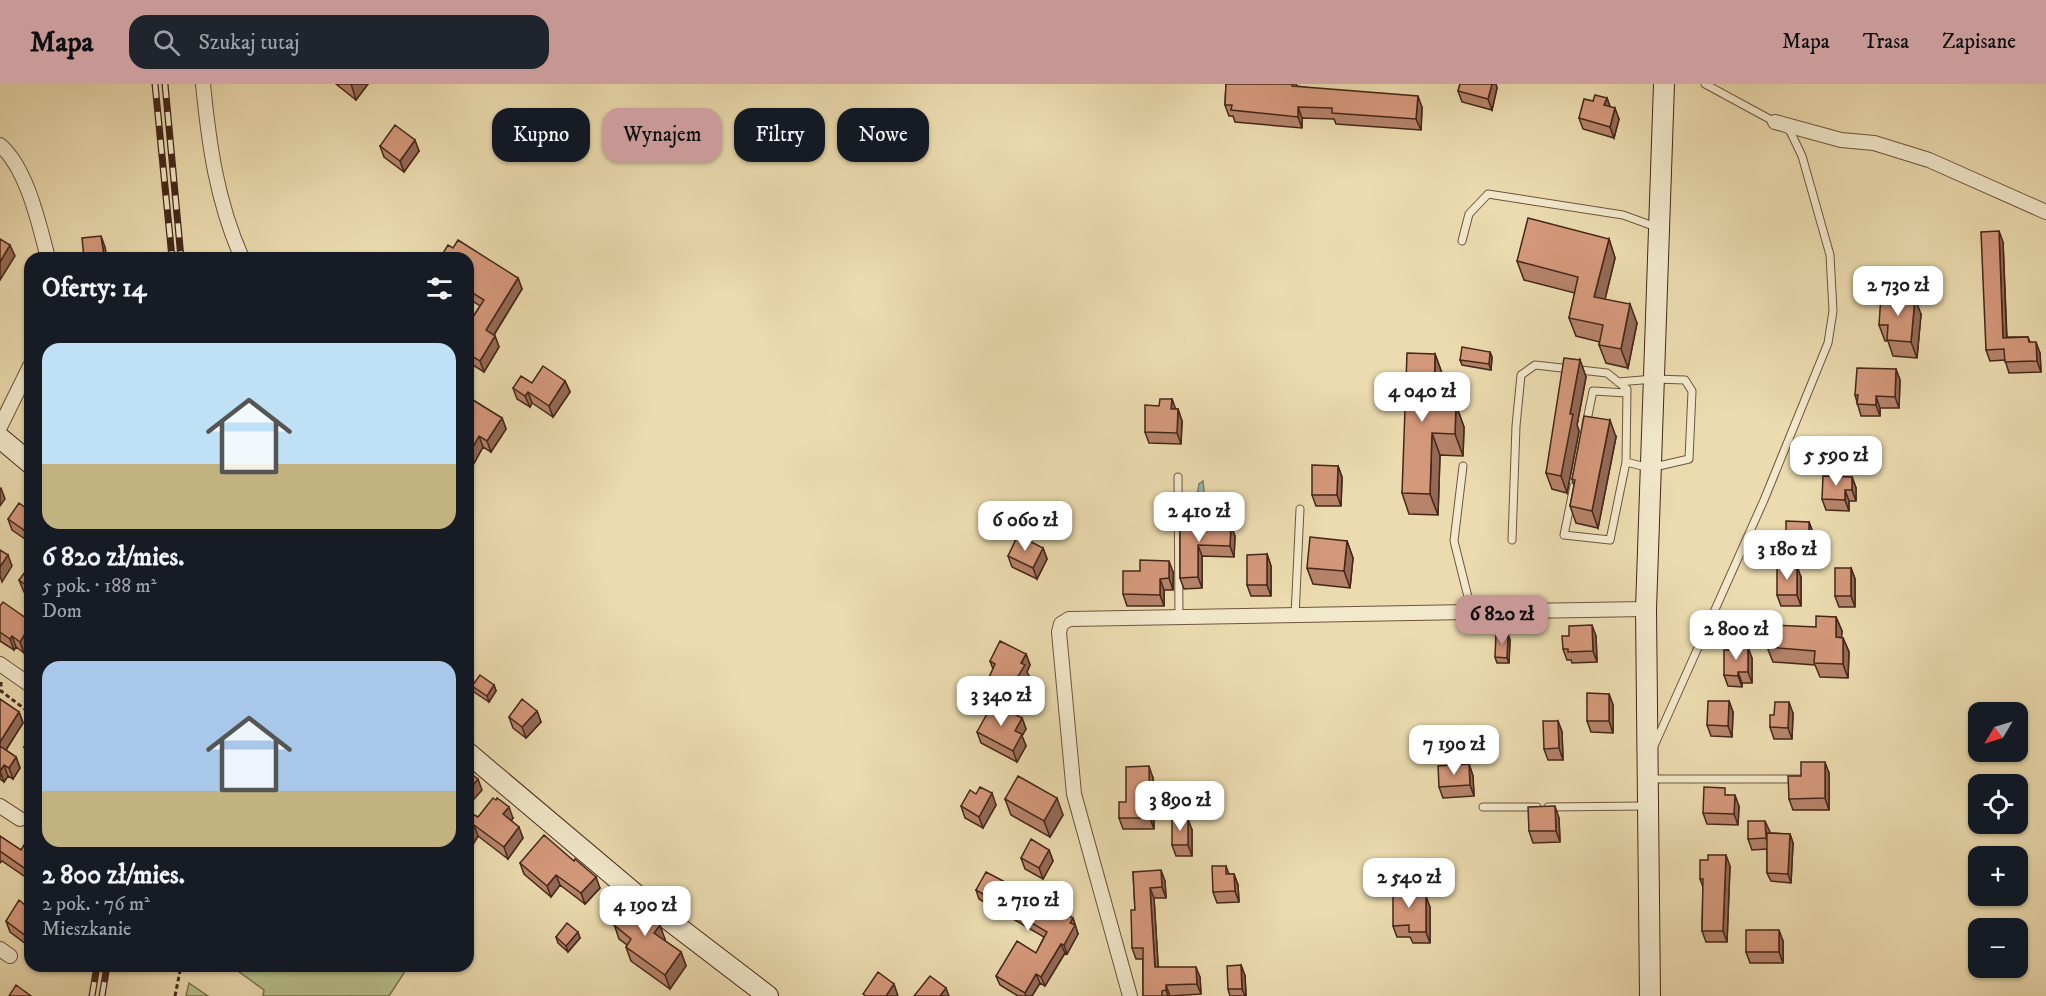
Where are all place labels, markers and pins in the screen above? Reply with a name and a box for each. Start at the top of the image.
pin: 2 730 zł [1836,266,1960,317]
pin: 4 040 zł [1360,372,1484,423]
pin: 5 590 zł [1774,436,1898,487]
pin: 2 410 zł [1137,492,1261,543]
pin: 6 060 zł [963,501,1087,552]
pin: 3 180 zł [1725,530,1849,581]
pin: 6 820 zł [1440,595,1564,646]
pin: 2 800 zł [1674,610,1798,661]
pin: 3 340 zł [939,676,1063,727]
pin: 7 190 zł [1392,725,1516,776]
pin: 3 890 zł [1118,781,1242,832]
pin: 2 540 zł [1347,858,1471,909]
pin: 2 710 zł [966,881,1090,932]
pin: 4 190 zł [583,886,707,937]

